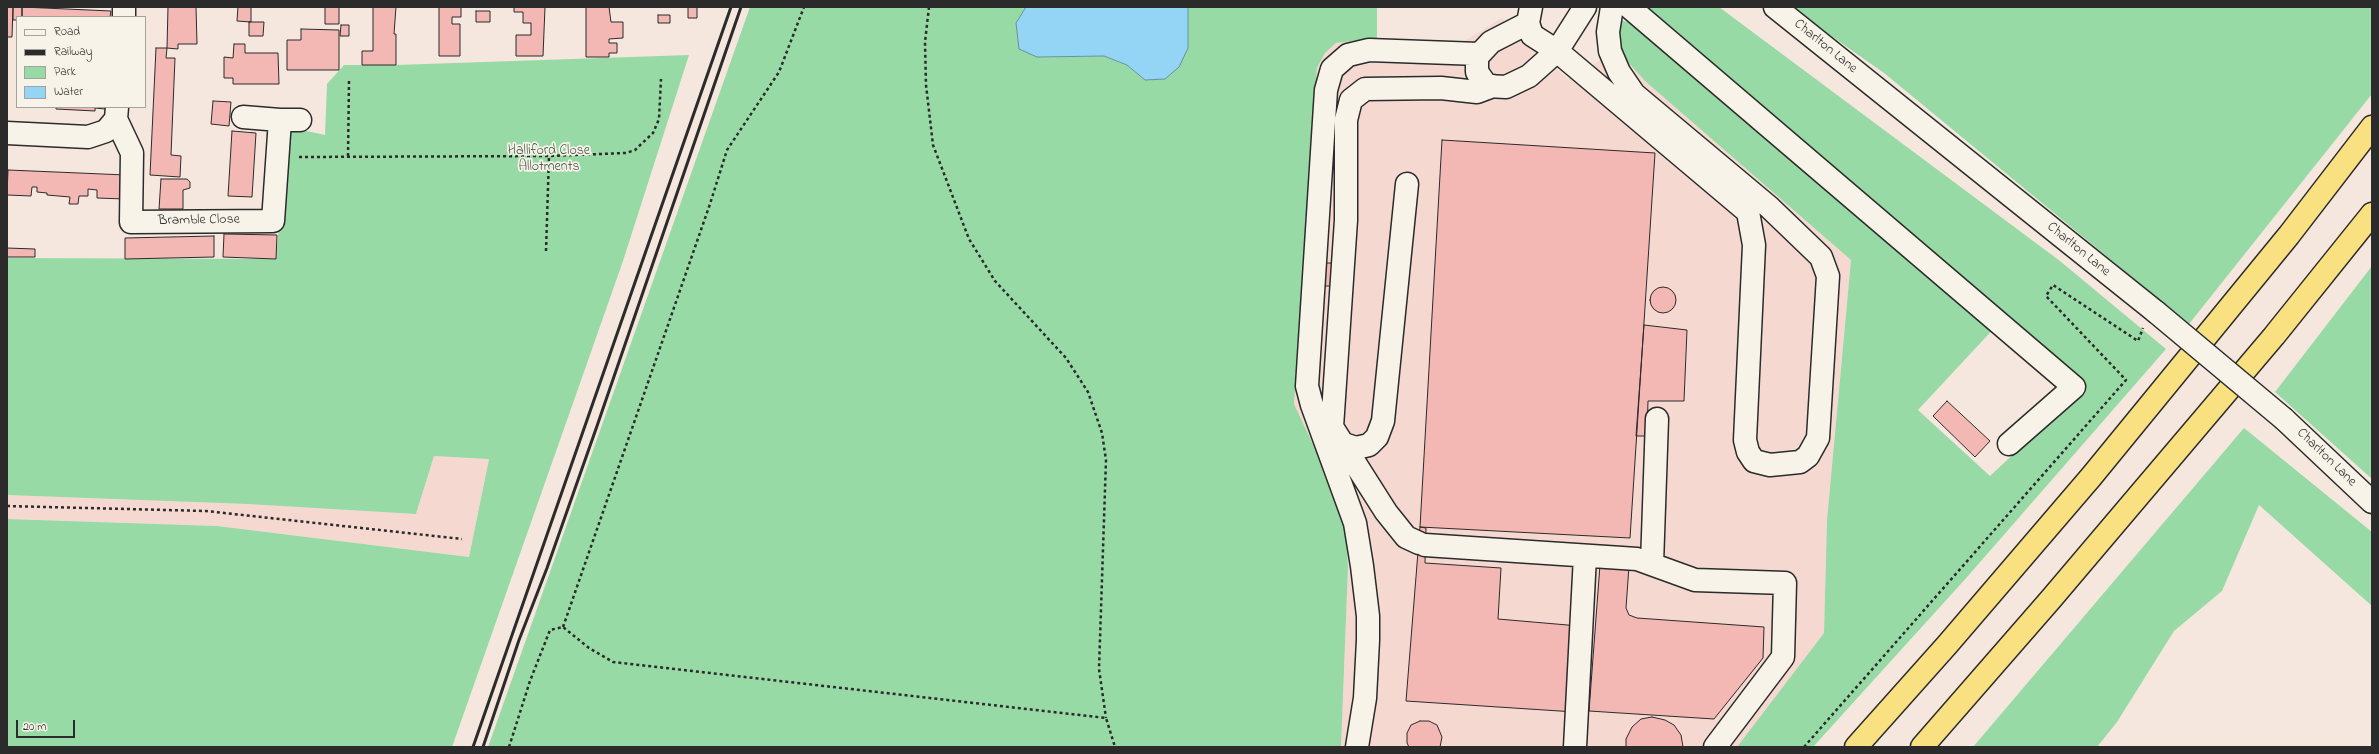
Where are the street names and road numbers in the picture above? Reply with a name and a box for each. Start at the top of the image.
street label: Charlton Lane [1790,16,1860,78]
street label: Bramble Close [158,212,240,230]
street label: Charlton Lane [2043,219,2113,281]
street label: Charlton Lane [2293,425,2359,491]

